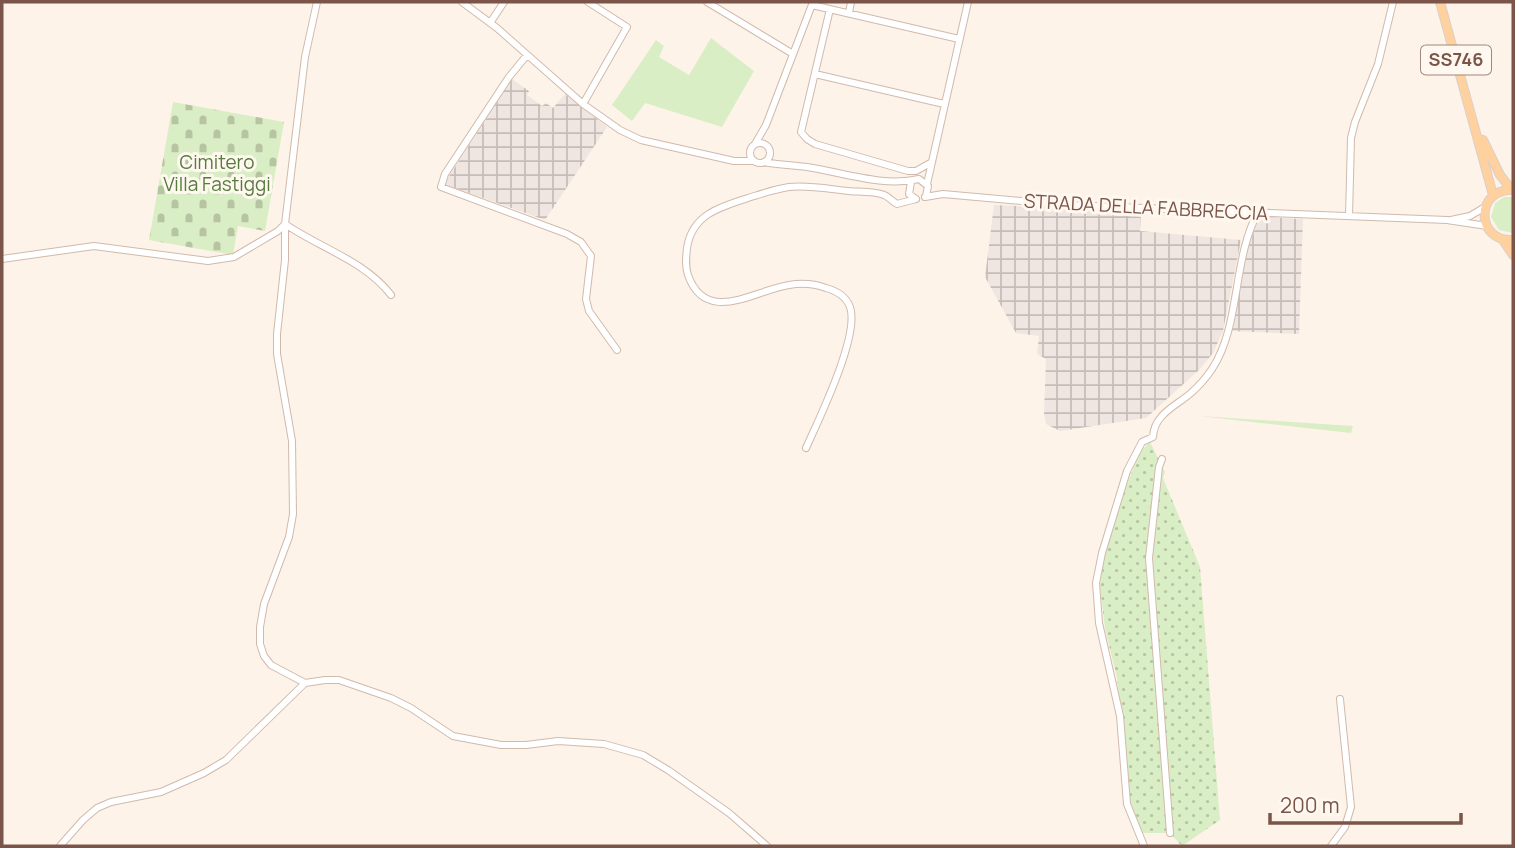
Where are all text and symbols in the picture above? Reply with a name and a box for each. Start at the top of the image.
road number: SS746 [1421,46,1491,74]
park label: Cimitero Villa Fastiggi [163,149,271,197]
street label: STRADA DELLA FABBRECCIA [1023,188,1269,226]
scale bar [1270,782,1461,826]
text: 200 m [1280,791,1340,819]

